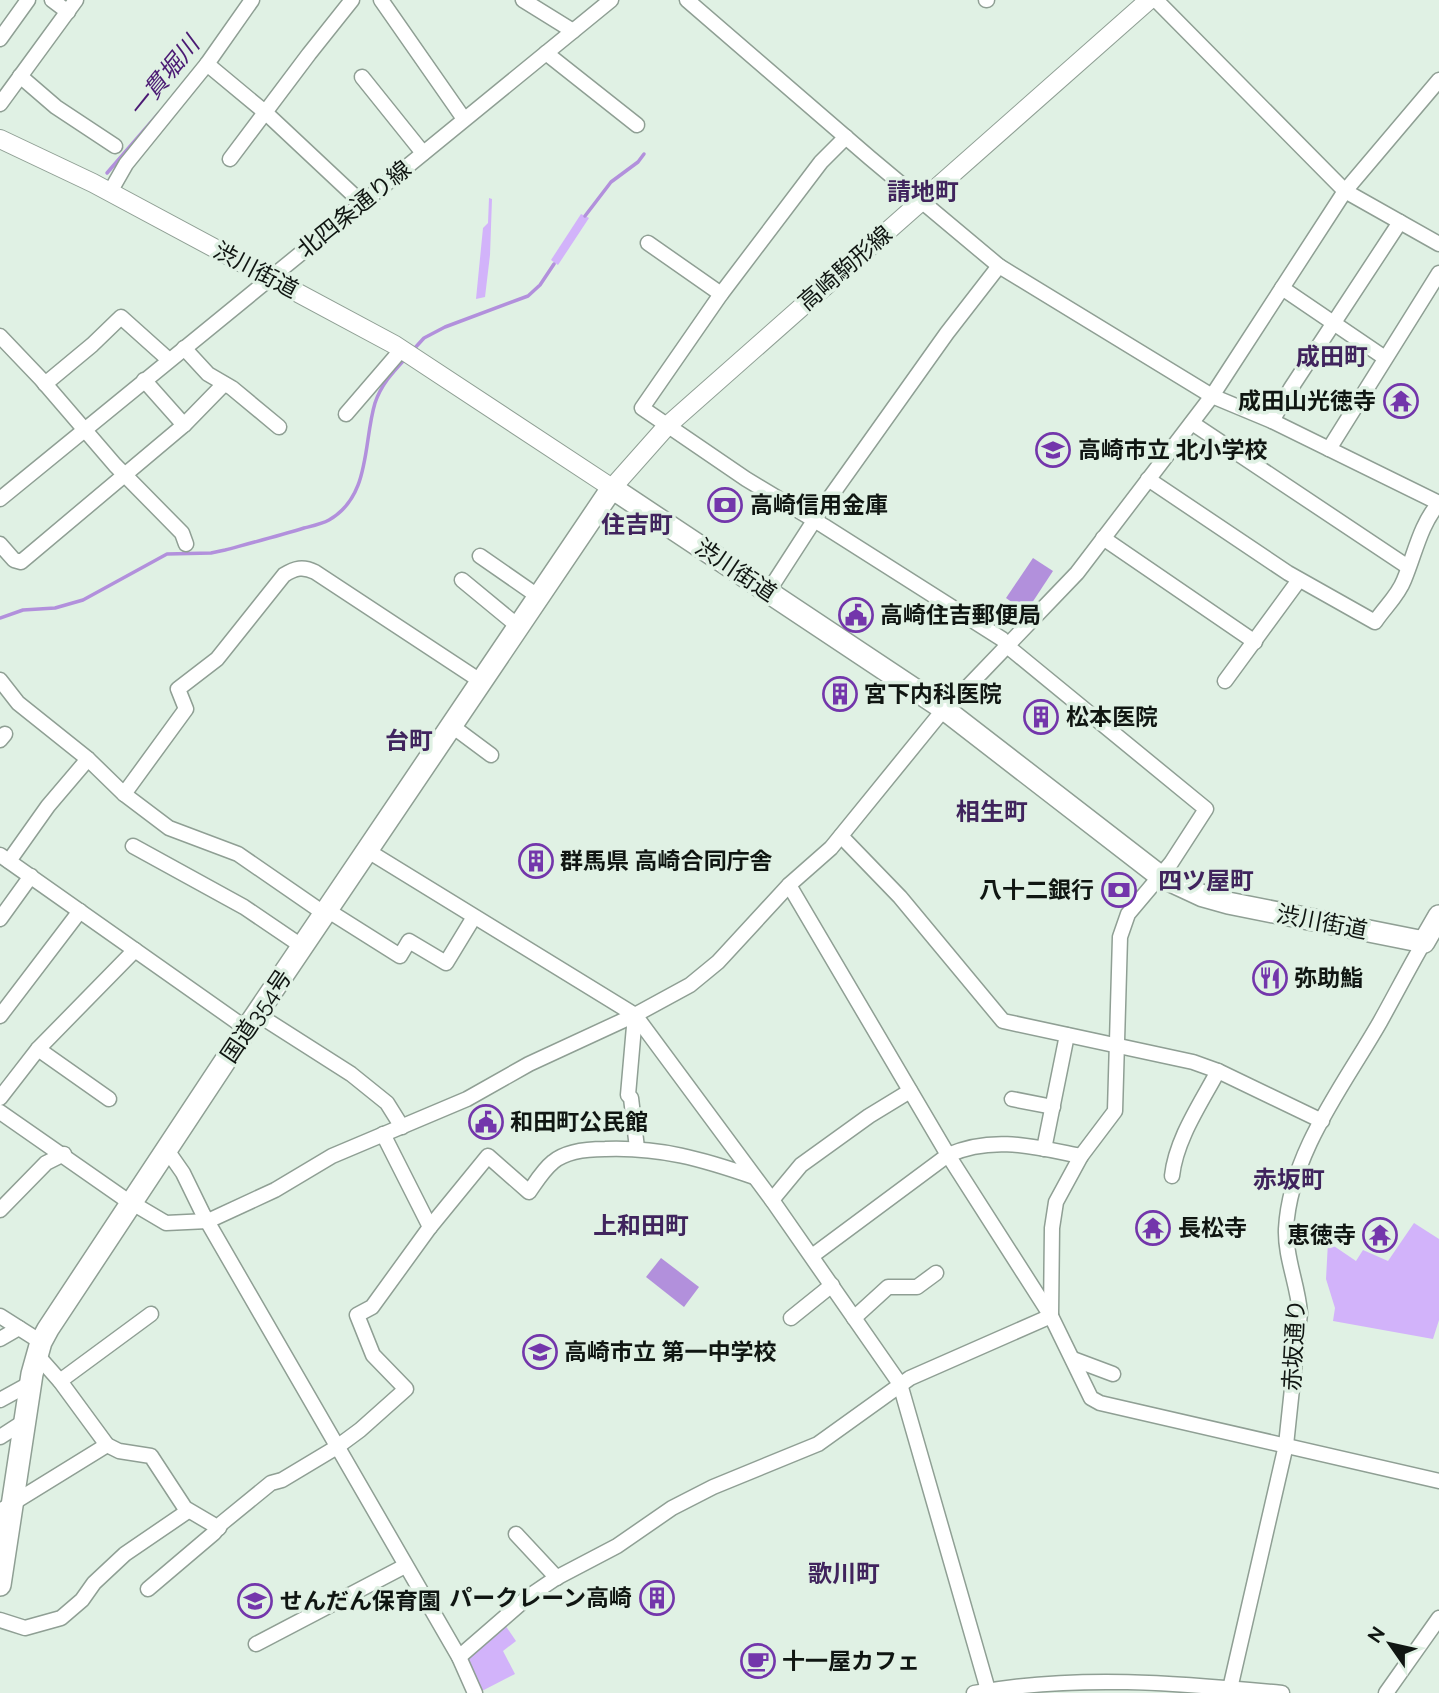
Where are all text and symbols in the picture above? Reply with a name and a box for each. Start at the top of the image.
water label: 一貫堀川 [122,28,207,123]
street label: 北四条通り線 [292,155,416,263]
district label: 請地町 [887,177,959,206]
street label: 高崎駒形線 [792,220,897,316]
street label: 渋川街道 [209,236,303,303]
district label: 成田町 [1296,342,1368,371]
temple icon: 成田山光徳寺 [1382,382,1420,420]
place label: 成田山光徳寺 [1238,387,1376,414]
school or university icon: 高崎市立 北小学校 [1034,431,1072,469]
place label: 高崎市立 北小学校 [1078,436,1268,463]
bank icon: 高崎信用金庫 [706,486,744,524]
place label: 高崎信用金庫 [750,491,888,518]
district label: 住吉町 [601,510,673,539]
street label: 渋川街道 [691,533,782,607]
public building icon: 高崎住吉郵便局 [837,596,875,634]
place label: 高崎住吉郵便局 [880,601,1041,628]
building icon: 宮下内科医院 [821,675,859,713]
place label: 宮下内科医院 [864,680,1002,707]
building icon: 松本医院 [1022,698,1060,736]
place label: 松本医院 [1066,703,1158,730]
district label: 台町 [385,726,433,755]
district label: 相生町 [956,797,1028,826]
building icon: 群馬県 高崎合同庁舎 [517,842,555,880]
place label: 群馬県 高崎合同庁舎 [560,847,773,874]
district label: 四ツ屋町 [1158,866,1254,895]
bank icon: 八十二銀行 [1100,871,1138,909]
place label: 八十二銀行 [979,876,1094,903]
street label: 渋川街道 [1274,899,1370,944]
restaurant icon: 弥助鮨 [1251,959,1289,997]
street label: 国道354号 [215,964,297,1067]
place label: 弥助鮨 [1294,964,1363,991]
public building icon: 和田町公民館 [467,1103,505,1141]
place label: 和田町公民館 [510,1108,648,1135]
district label: 赤坂町 [1253,1165,1325,1194]
temple icon: 長松寺 [1134,1209,1172,1247]
district label: 上和田町 [593,1211,689,1240]
place label: 長松寺 [1178,1214,1247,1241]
temple icon: 恵徳寺 [1361,1216,1399,1254]
place label: 恵徳寺 [1287,1221,1356,1248]
street label: 赤坂通り [1278,1298,1309,1392]
school or university icon: 高崎市立 第一中学校 [521,1333,559,1371]
place label: 高崎市立 第一中学校 [564,1338,777,1365]
district label: 歌川町 [808,1559,880,1588]
building icon: パークレーン高崎 [638,1579,676,1617]
school or university icon: せんだん保育園 [236,1582,274,1620]
place label: パークレーン高崎 [449,1584,632,1611]
place label: せんだん保育園 [280,1587,441,1614]
north arrow [1355,1609,1425,1679]
text: N [1363,1622,1389,1647]
cafe icon: 十一屋カフェ [739,1642,777,1680]
place label: 十一屋カフェ [782,1647,920,1674]

